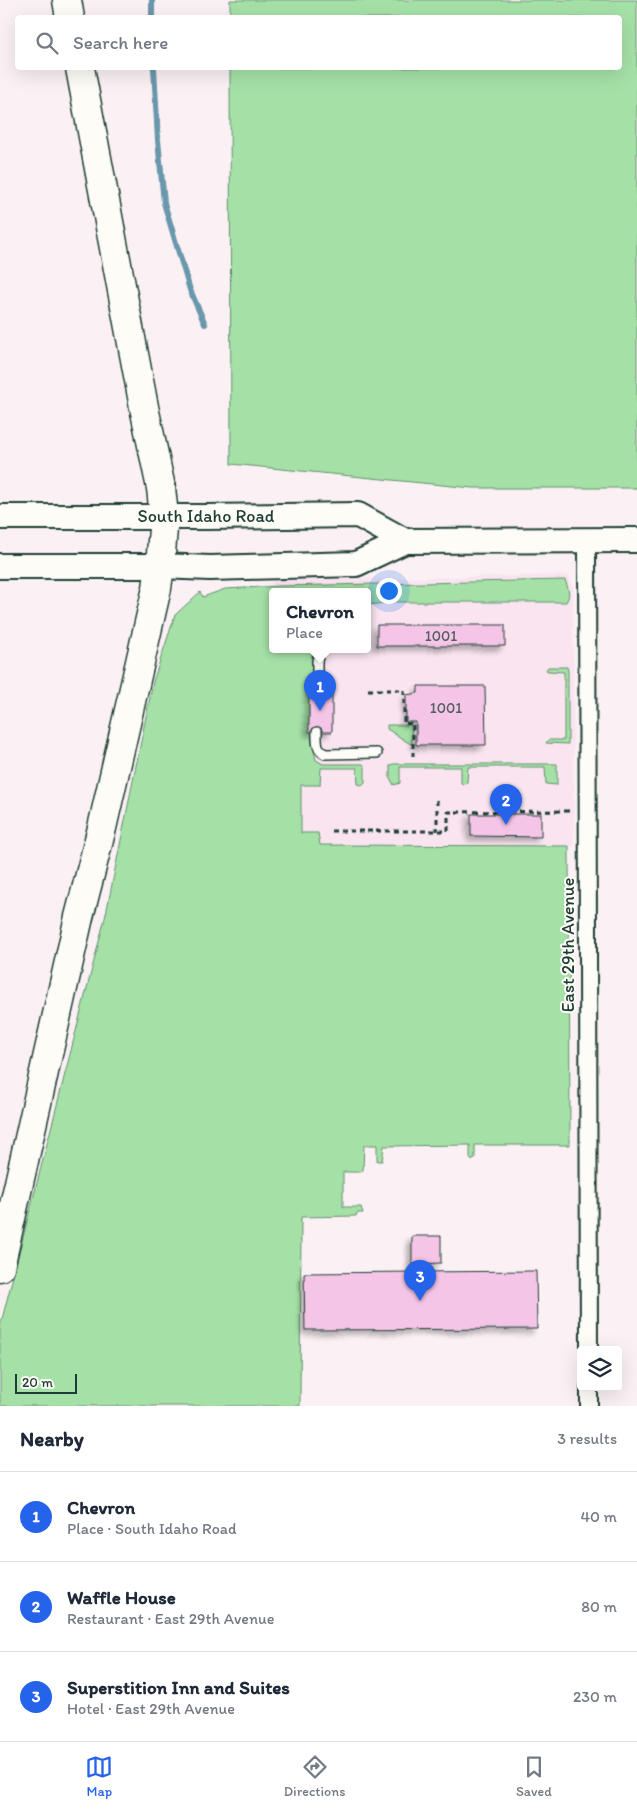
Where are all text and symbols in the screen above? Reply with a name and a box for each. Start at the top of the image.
search box [15,15,622,70]
icon: search [33,29,61,57]
text: Search here [73,31,168,54]
street label: South Idaho Road [138,505,275,527]
your location [376,578,402,604]
popup [269,588,371,653]
text: Chevron [286,600,354,623]
text: Place [286,623,323,642]
house number: 1001 [425,627,457,645]
pin: 1 [304,670,336,711]
house number: 1001 [430,699,462,717]
pin: 2 [490,784,522,825]
street label: East 29th Avenue [557,878,579,1012]
pin: 3 [404,1260,436,1301]
map controls [577,1346,622,1391]
button: layers [577,1346,622,1391]
scale bar [15,1371,78,1394]
text: 20 m [22,1374,53,1391]
text: Nearby [20,1426,84,1451]
text: 3 results [557,1429,617,1448]
text: Chevron [67,1496,135,1519]
text: 1 [32,1507,40,1526]
text: 40 m [580,1507,617,1526]
text: Place · South Idaho Road [67,1519,237,1538]
text: Waffle House [67,1586,176,1609]
text: 2 [32,1597,40,1616]
text: 80 m [581,1597,617,1616]
text: Restaurant · East 29th Avenue [67,1609,275,1628]
text: Superstition Inn and Suites [67,1676,290,1699]
text: 3 [32,1687,40,1706]
text: 230 m [573,1687,617,1706]
text: Hotel · East 29th Avenue [67,1699,235,1718]
tab: Map [85,1753,113,1800]
tab: Directions [284,1753,345,1800]
tab: Saved [516,1753,552,1800]

